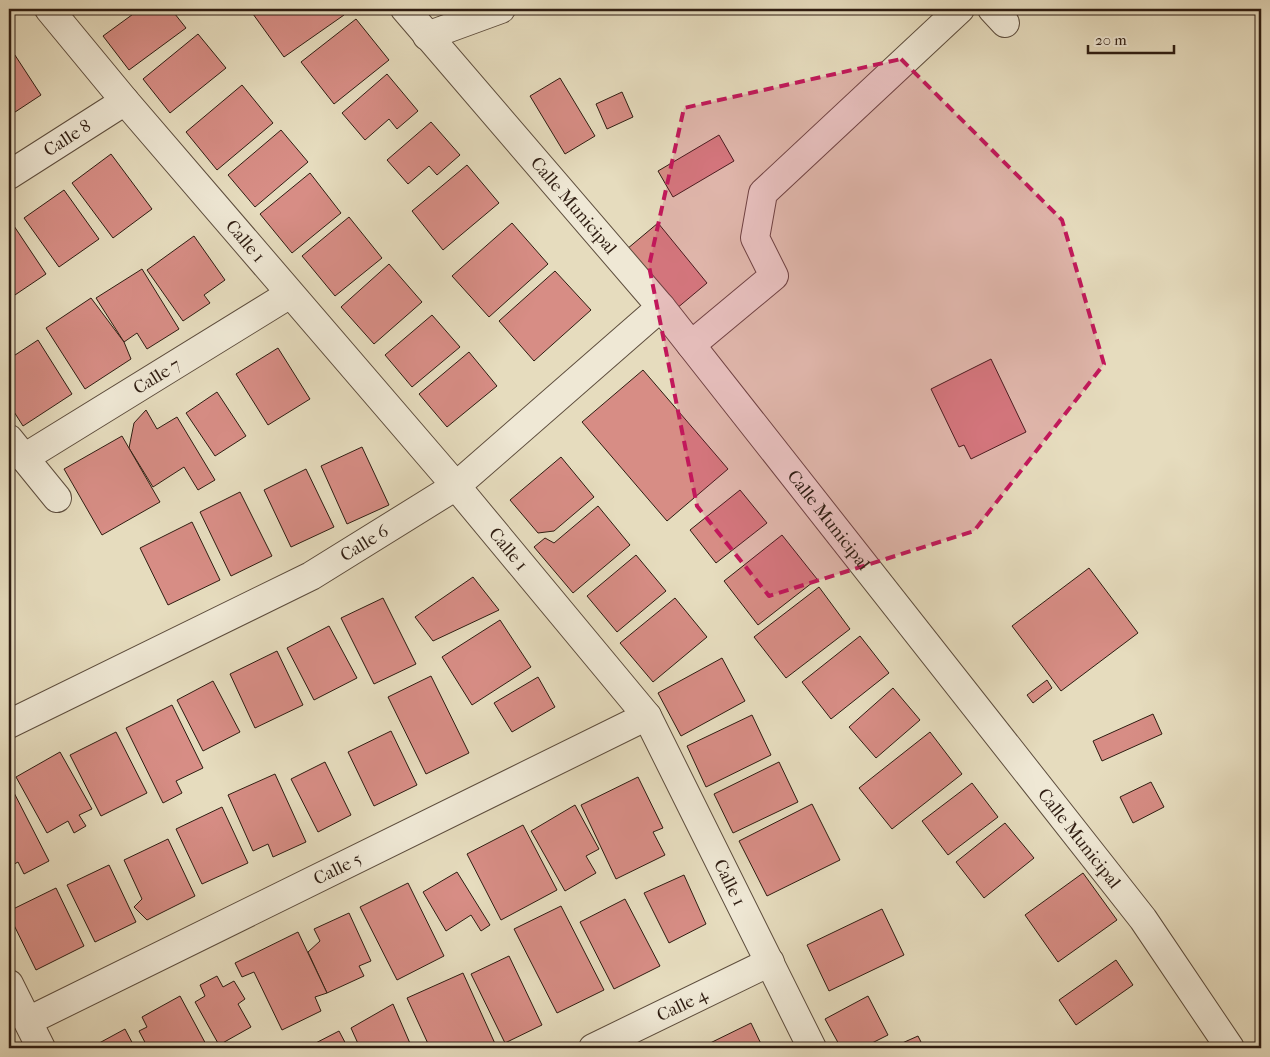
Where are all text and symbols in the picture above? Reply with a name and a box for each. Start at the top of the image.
scale bar [1088,22,1174,54]
text: 20 m [1095,31,1127,49]
street label: Calle 8 [40,115,95,161]
street label: Calle Municipal [526,153,621,259]
street label: Calle 1 [221,216,269,267]
street label: Calle 7 [130,354,185,399]
street label: Calle Municipal [783,466,874,575]
street label: Calle 6 [337,520,393,566]
street label: Calle 1 [484,524,532,575]
street label: Calle Municipal [1033,784,1125,893]
street label: Calle 5 [310,848,365,890]
street label: Calle 1 [709,856,750,910]
street label: Calle 4 [654,984,711,1026]

